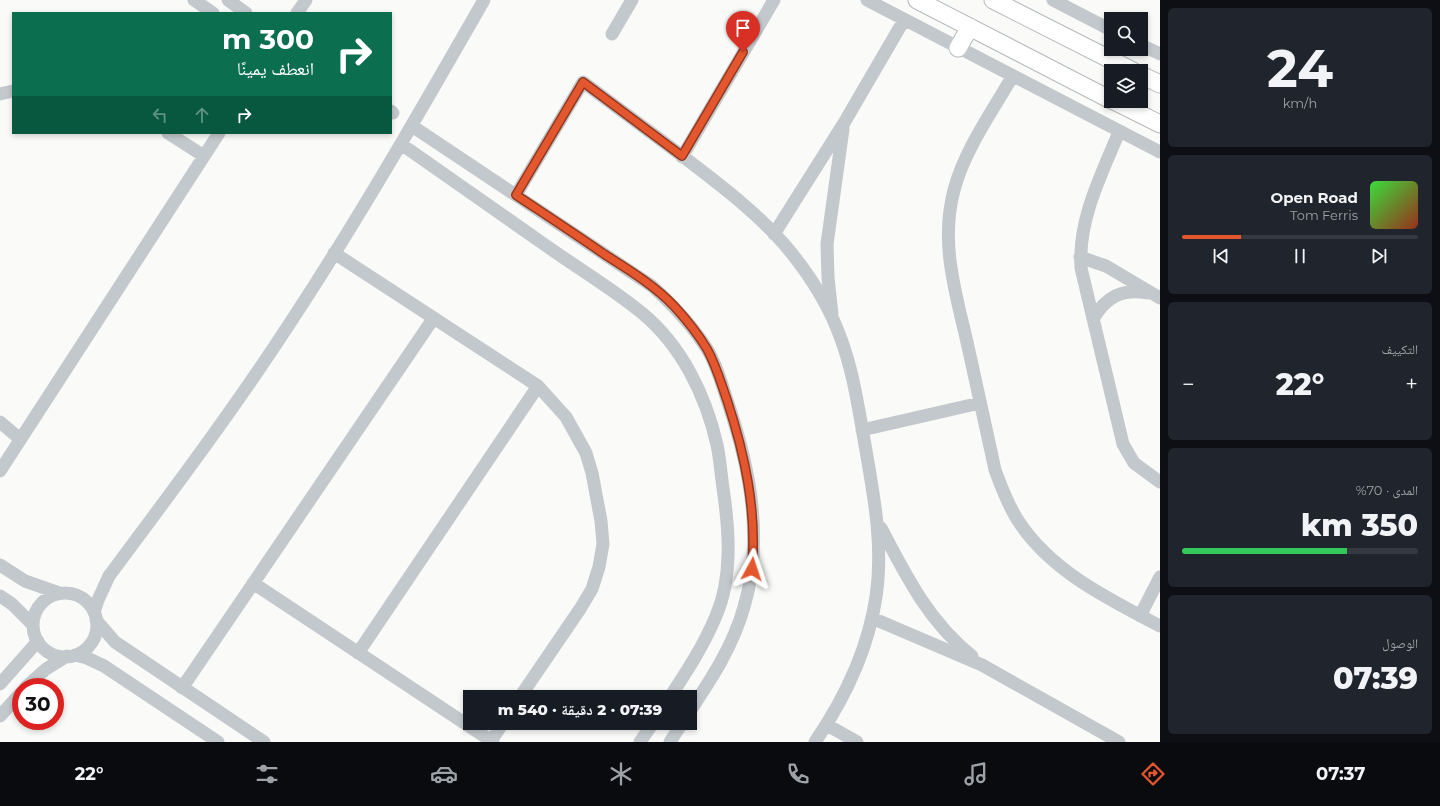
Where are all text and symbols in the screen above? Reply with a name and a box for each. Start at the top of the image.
pin [726,11,760,52]
map controls [1104,12,1148,108]
button: search [1104,12,1148,56]
icon: arrive [732,17,754,39]
text: 300 m [222,22,314,56]
icon: right [328,28,380,80]
text: 24 [1267,37,1333,100]
text: انعطف يمينًا [237,58,314,80]
button: layers [1104,64,1148,108]
text: km/h [1283,95,1317,111]
icon: left [149,104,171,126]
icon: ahead [191,104,213,126]
icon: right [233,104,255,126]
text: Open Road [1271,188,1358,207]
text: Tom Ferris [1290,207,1358,223]
icon: previous [1210,245,1232,267]
icon: pause [1289,245,1311,267]
icon: next [1368,245,1390,267]
text: التكييف [1382,341,1418,357]
text: 22° [1276,366,1324,403]
text: − [1182,371,1195,398]
text: + [1405,371,1418,398]
text: المدى · 70% [1356,482,1418,498]
text: 350 km [1301,507,1418,544]
position arrow [731,548,773,590]
text: الوصول [1382,635,1418,651]
text: 07:39 [1333,660,1418,697]
speed limit sign: 30 [12,678,64,730]
text: 07:39 · 2 دقيقة · 540 m [498,700,662,719]
icon: filters [253,760,281,788]
icon: car [430,760,458,788]
icon: climate [607,760,635,788]
icon: phone [784,760,812,788]
icon: music [962,760,990,788]
icon: directions [1139,760,1167,788]
text: 22° [75,763,103,785]
text: 07:37 [1316,763,1365,785]

